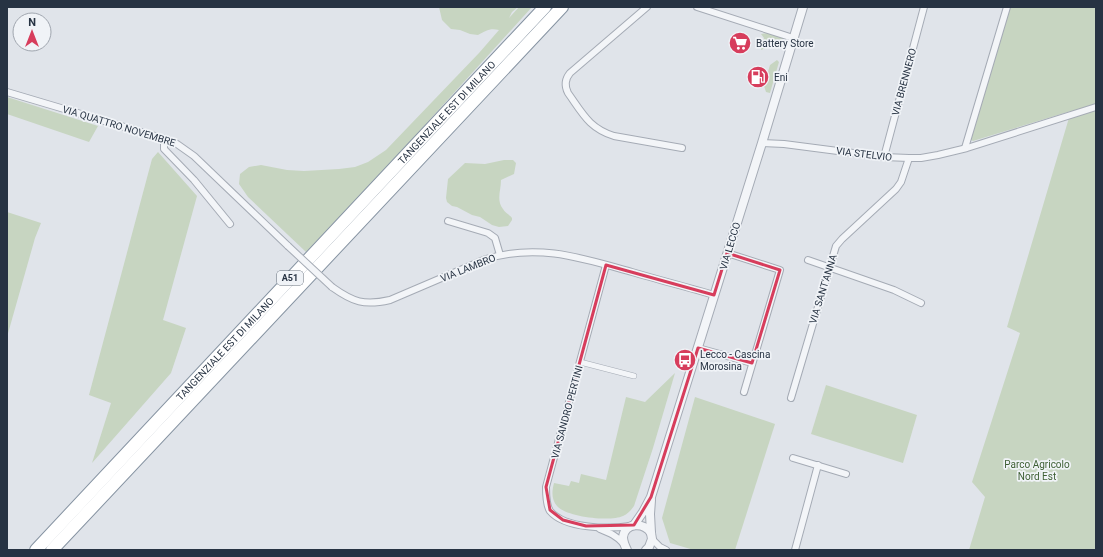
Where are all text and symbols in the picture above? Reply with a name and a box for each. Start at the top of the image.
north arrow [12,12,52,52]
text: N [28,16,36,29]
supermarket icon: Battery Store [727,30,753,56]
place label: Battery Store [756,38,814,49]
street label: VIA BRENNERO [890,47,918,117]
street label: TANGENZIALE EST DI MILANO [395,58,497,166]
fuel station icon: Eni [745,64,771,90]
place label: Eni [774,72,788,83]
street label: VIA QUATTRO NOVEMBRE [61,104,177,149]
street label: VIA STELVIO [835,145,893,163]
street label: VIA LECCO [718,221,742,271]
street label: VIA LAMBRO [439,252,497,284]
street label: VIA SANT'ANNA [807,252,839,325]
road number: A51 [277,271,303,285]
street label: TANGENZIALE EST DI MILANO [174,295,276,402]
bus stop icon: Lecco - Cascina Morosina [672,347,698,373]
place label: Lecco - Cascina Morosina [700,349,770,372]
street label: VIA SANDRO PERTINI [549,364,585,460]
park label: Parco Agricolo Nord Est [1004,459,1070,482]

